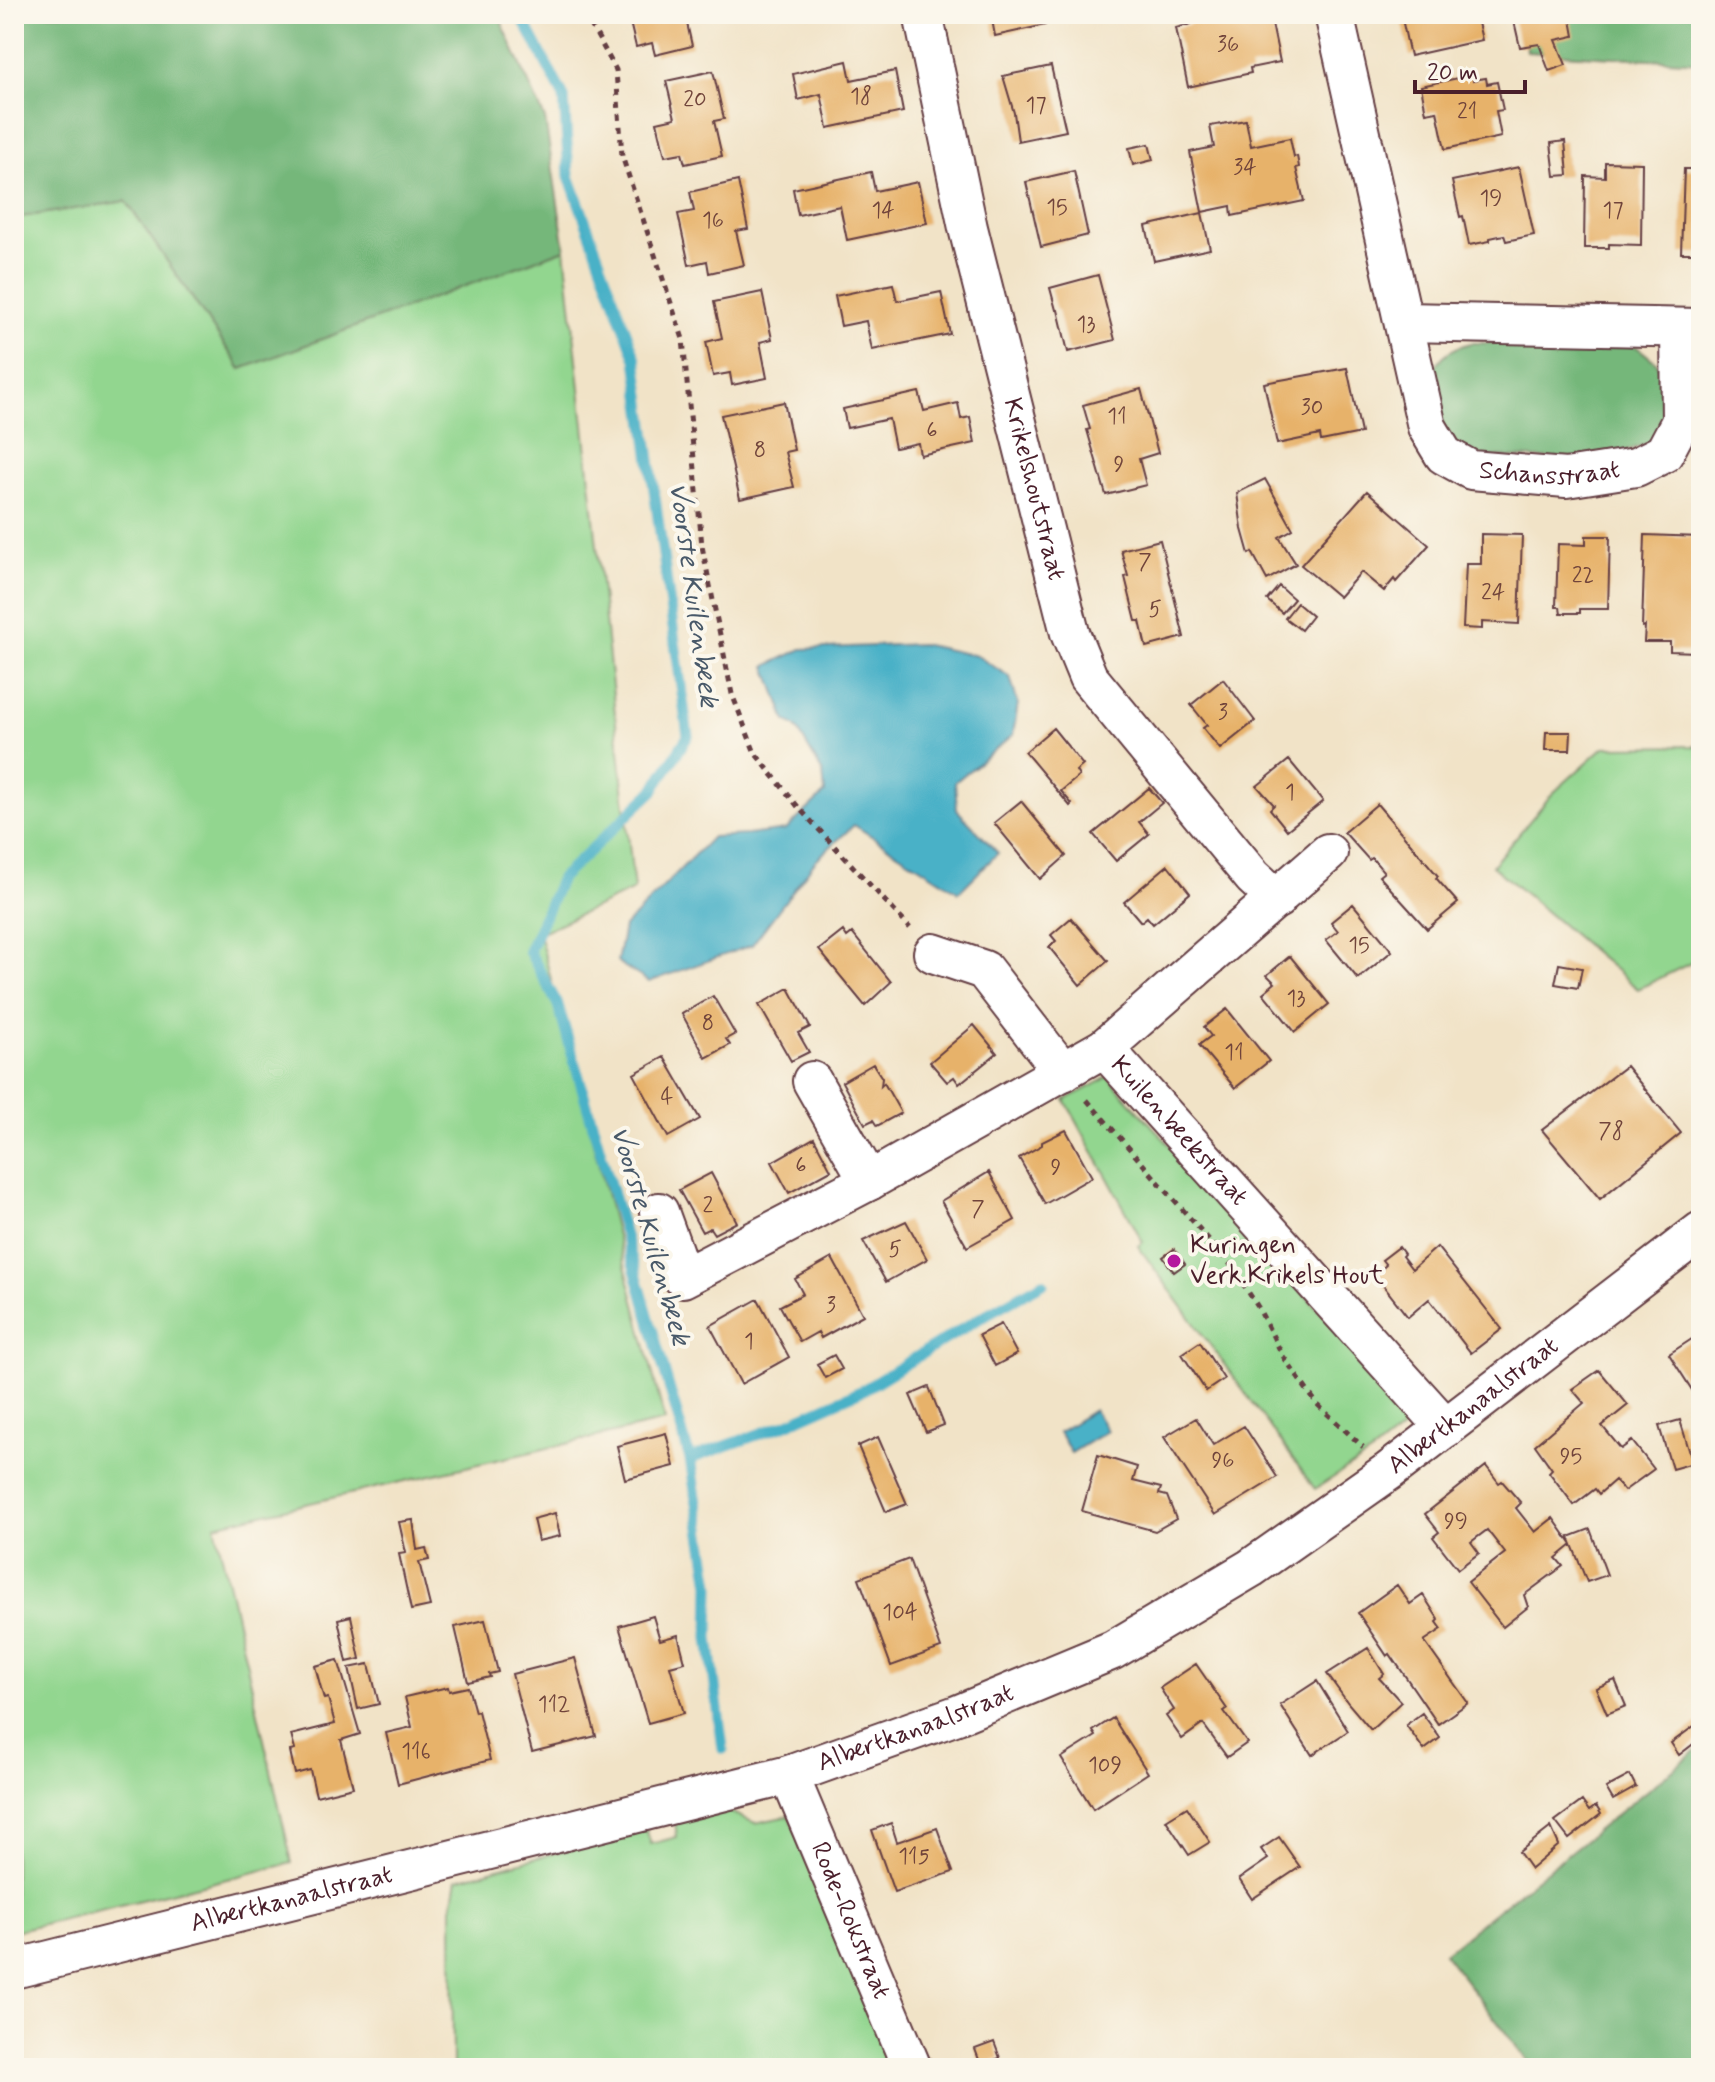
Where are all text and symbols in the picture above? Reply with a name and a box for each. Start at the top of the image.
house number: 36 [1217,31,1239,59]
scale bar [1415,44,1525,94]
text: 20 m [1427,58,1478,89]
house number: 18 [850,83,872,111]
house number: 20 [683,86,707,114]
house number: 17 [1026,92,1046,120]
house number: 21 [1457,98,1477,126]
house number: 34 [1233,154,1257,182]
house number: 19 [1480,185,1502,213]
house number: 15 [1046,194,1068,222]
house number: 14 [871,197,895,225]
house number: 17 [1603,197,1623,225]
house number: 16 [702,207,724,235]
house number: 13 [1076,311,1096,339]
street label: Krikelshoutstraat [994,394,1073,584]
house number: 30 [1301,394,1323,422]
house number: 11 [1107,403,1127,431]
house number: 6 [926,417,938,445]
house number: 8 [754,437,766,465]
house number: 9 [1114,451,1124,479]
street label: Schansstraat [1478,453,1623,496]
water label: Voorste Kuilenbeek [659,480,727,711]
house number: 7 [1138,549,1152,577]
house number: 22 [1572,562,1594,590]
house number: 24 [1481,579,1505,607]
house number: 5 [1148,596,1162,624]
house number: 3 [1218,699,1228,727]
house number: 1 [1285,779,1295,807]
house number: 15 [1348,932,1370,960]
house number: 13 [1286,985,1306,1013]
house number: 8 [702,1010,714,1038]
house number: 11 [1224,1039,1244,1067]
street label: Kuilenbeekstraat [1102,1049,1255,1214]
house number: 4 [661,1083,674,1111]
house number: 78 [1598,1118,1624,1146]
water label: Voorste Kuilenbeek [601,1122,699,1352]
house number: 6 [795,1152,807,1180]
house number: 9 [1051,1154,1061,1182]
house number: 2 [703,1192,714,1220]
house number: 7 [971,1196,985,1224]
place label: Kuringen Verk.Krikels Hout [1190,1229,1384,1293]
house number: 5 [888,1236,902,1264]
marker: Kuringen Verk.Krikels Hout [1165,1252,1183,1270]
house number: 3 [826,1292,836,1320]
house number: 1 [744,1328,754,1356]
street label: Albertkanaalstraat [1381,1329,1566,1483]
house number: 95 [1560,1443,1582,1471]
house number: 96 [1212,1447,1234,1475]
house number: 99 [1444,1508,1468,1536]
house number: 104 [882,1599,918,1627]
street label: Albertkanaalstraat [813,1676,1019,1780]
house number: 112 [538,1691,570,1719]
house number: 116 [401,1738,431,1766]
house number: 109 [1088,1752,1122,1780]
street label: Rode-Rokstraat [802,1837,898,2004]
house number: 115 [898,1843,930,1871]
street label: Albertkanaalstraat [187,1858,396,1941]

